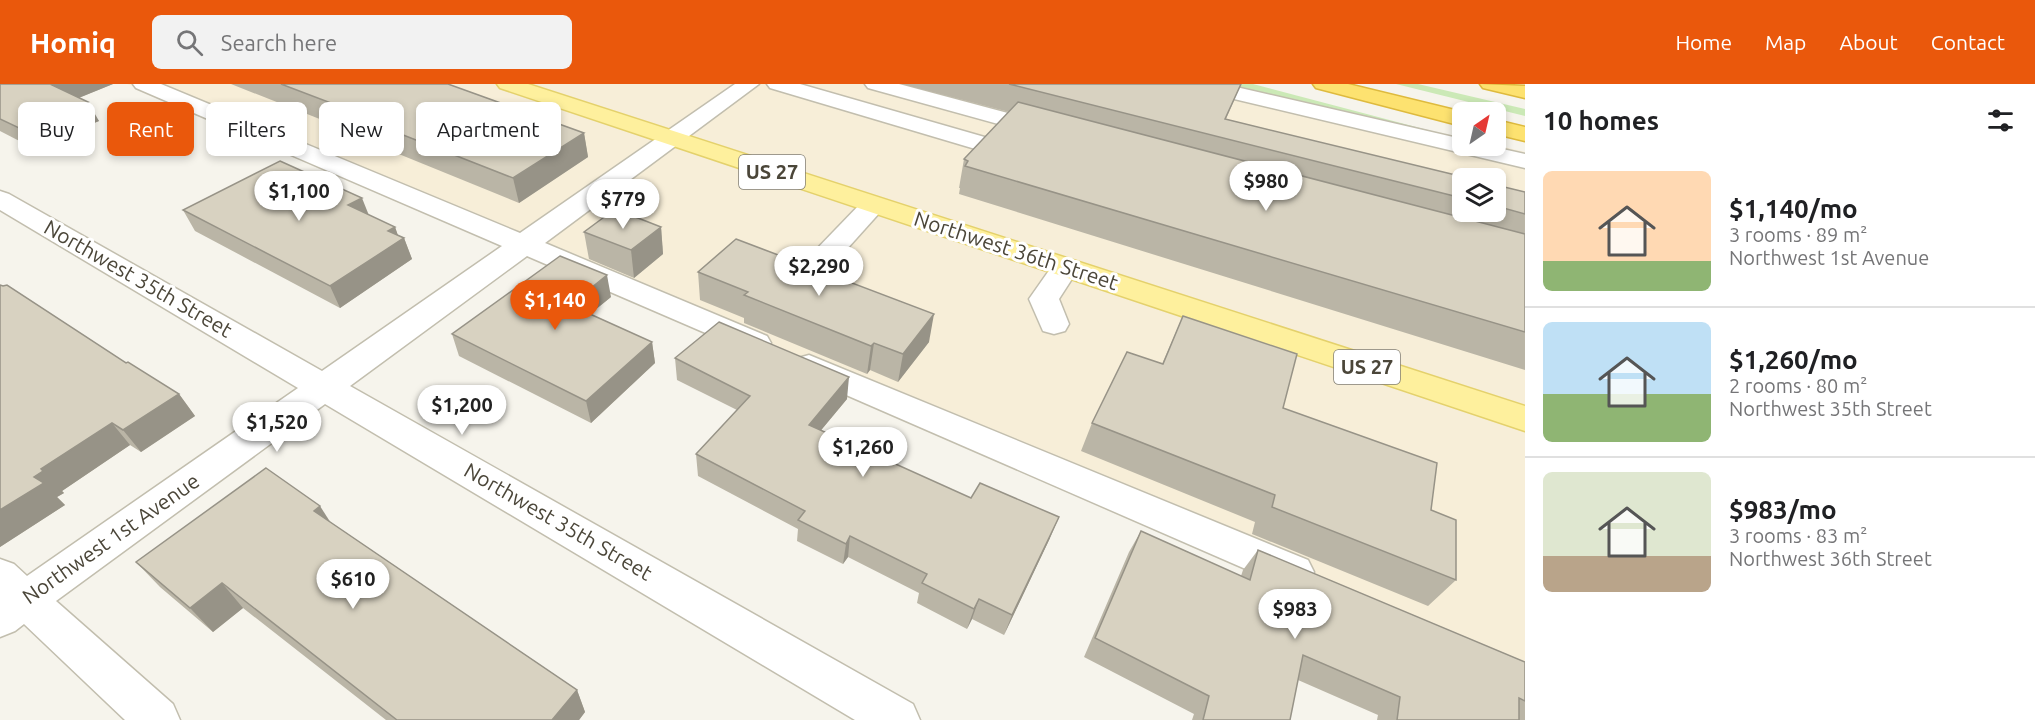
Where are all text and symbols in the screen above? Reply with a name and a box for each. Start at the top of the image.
search box [152,15,572,69]
icon: search [173,26,206,59]
text: Homiq [30,27,116,58]
text: Search here [221,30,337,55]
text: Home [1675,30,1732,54]
text: Map [1765,30,1806,54]
text: About [1839,30,1898,54]
text: Contact [1931,30,2005,54]
chip: Buy [18,102,95,156]
chip: Rent [107,102,194,156]
chip: Filters [206,102,307,156]
chip: New [319,102,404,156]
chip: Apartment [416,102,561,156]
north arrow [1452,102,1506,156]
map controls [1452,102,1506,222]
icon: filters [1984,104,2017,137]
text: 10 homes [1543,106,1659,135]
road number: US 27 [739,155,805,189]
pin: $980 [1230,161,1302,212]
button: layers [1452,168,1506,222]
text: $980 [1243,169,1289,192]
pin: $1,100 [250,171,348,222]
text: $1,100 [268,179,330,202]
pin: $779 [587,179,659,230]
text: $779 [600,187,646,210]
text: $1,140/mo [1729,194,1858,223]
icon: home [1591,195,1663,267]
street label: Northwest 36th Street [911,206,1121,294]
street label: Northwest 35th Street [40,215,237,342]
text: 3 rooms · 89 m² [1729,223,1867,246]
pin: $2,290 [770,246,868,297]
text: Northwest 1st Avenue [1729,246,1929,269]
text: $2,290 [788,254,850,277]
pin: $1,140 [506,280,604,331]
text: $1,140 [524,288,586,311]
text: $1,260/mo [1729,345,1858,374]
icon: home [1591,346,1663,418]
road number: US 27 [1334,350,1400,384]
text: 2 rooms · 80 m² [1729,374,1867,397]
pin: $1,200 [413,385,511,436]
text: $1,200 [431,393,493,416]
text: Northwest 35th Street [1729,397,1932,420]
pin: $1,520 [228,402,326,453]
text: $1,520 [246,410,308,433]
pin: $1,260 [814,427,912,478]
text: $1,260 [832,435,894,458]
street label: Northwest 35th Street [460,458,657,585]
street label: Northwest 1st Avenue [17,468,203,608]
text: $983/mo [1729,495,1837,524]
icon: home [1591,496,1663,568]
text: 3 rooms · 83 m² [1729,524,1867,547]
text: Northwest 36th Street [1729,547,1932,570]
pin: $610 [317,559,389,610]
text: $610 [330,567,376,590]
pin: $983 [1259,589,1331,640]
text: $983 [1272,597,1318,620]

